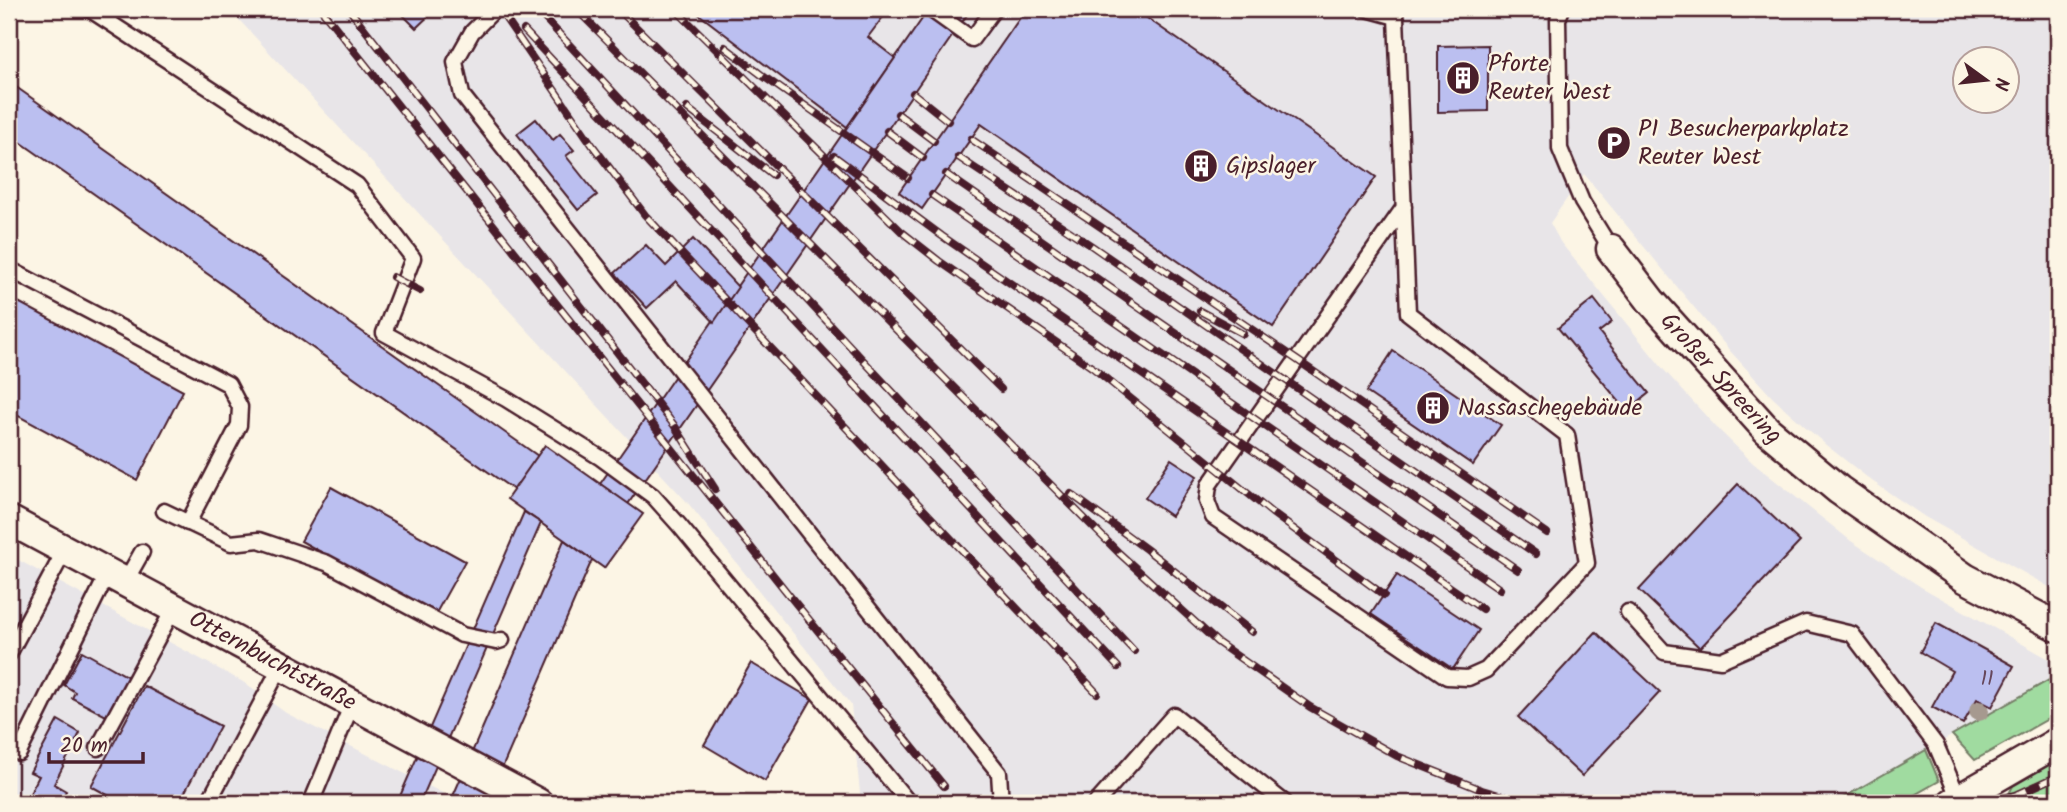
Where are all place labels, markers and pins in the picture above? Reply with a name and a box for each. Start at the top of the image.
place label: Pforte Reuter West [1488,45,1612,112]
building icon: Pforte Reuter West [1444,59,1482,97]
place label: P1 Besucherparkplatz Reuter West [1638,110,1849,177]
parking icon: P1 Besucherparkplatz Reuter West [1595,124,1633,162]
building icon: Gipslager [1182,147,1220,185]
place label: Gipslager [1226,147,1317,186]
building icon: Nassaschegebäude [1414,389,1452,427]
place label: Nassaschegebäude [1458,389,1642,428]

